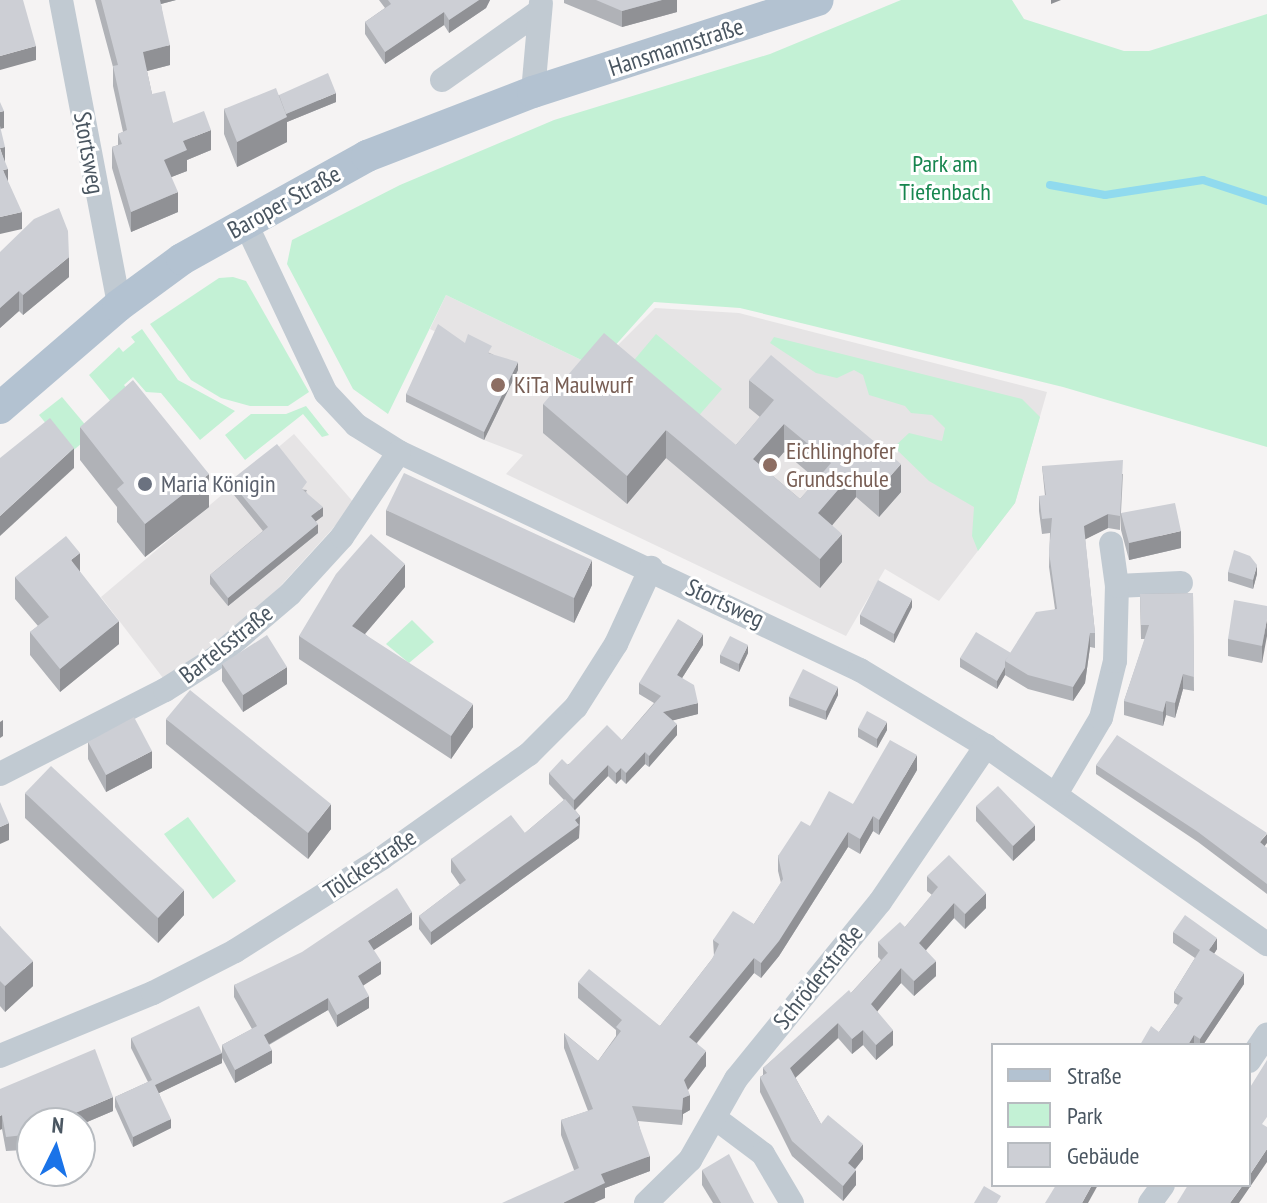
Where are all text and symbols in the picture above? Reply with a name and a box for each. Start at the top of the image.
street label: Hansmannstraße [605,12,747,82]
street label: Stortsweg [68,110,110,196]
park label: Park am Tiefenbach [899,150,991,206]
street label: Baroper Straße [223,159,345,245]
place label: KiTa Maulwurf [514,371,633,399]
marker: KiTa Maulwurf [489,376,507,394]
place label: Eichlinghofer Grundschule [786,437,895,493]
marker: Eichlinghofer Grundschule [761,456,779,474]
place label: Maria Königin [161,470,275,498]
marker: Maria Königin [136,475,154,493]
street label: Stortsweg [681,572,769,634]
street label: Bartelsstraße [174,599,278,689]
street label: Tölckestraße [318,823,422,905]
street label: Schröderstraße [767,919,869,1035]
legend [991,1043,1251,1187]
text: Straße [1067,1060,1122,1091]
text: Park [1067,1100,1103,1131]
north arrow [16,1107,96,1187]
text: N [51,1111,65,1140]
text: Gebäude [1067,1140,1139,1171]

